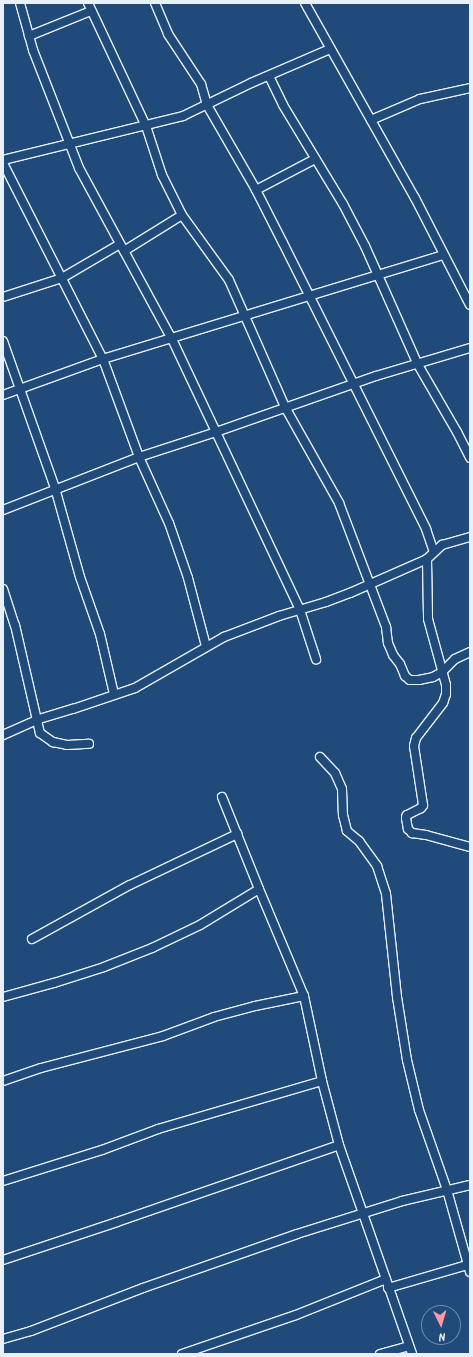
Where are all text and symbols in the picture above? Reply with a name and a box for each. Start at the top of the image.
north arrow [421,1305,461,1345]
text: N [438,1327,446,1345]

